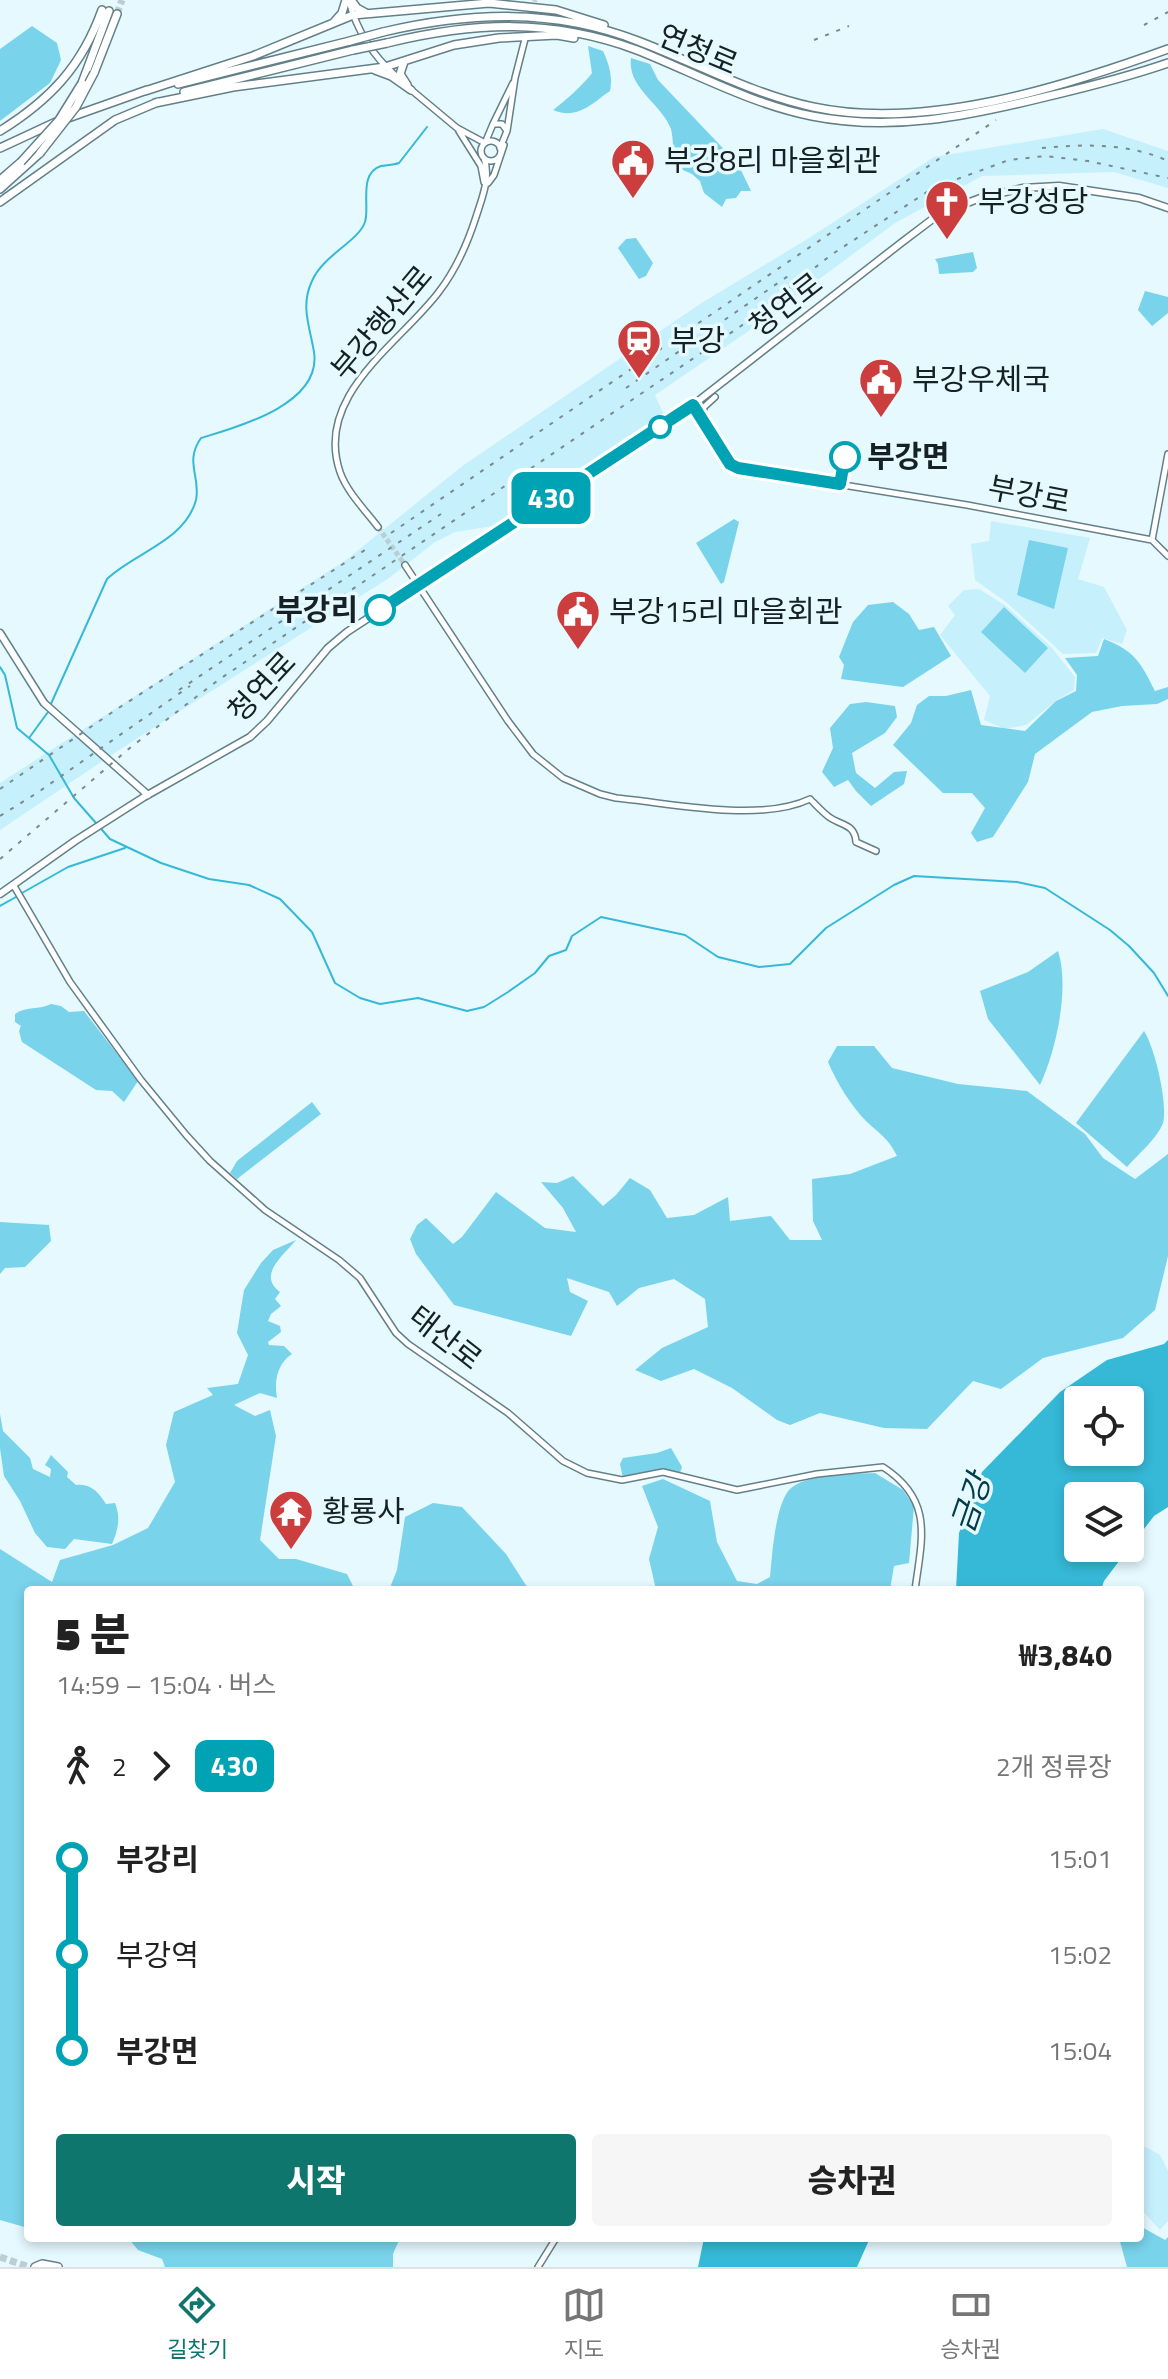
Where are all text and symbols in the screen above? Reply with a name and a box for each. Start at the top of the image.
street label: 연청로 [651,12,745,86]
public building icon: 부강8리 마을회관 [609,137,657,200]
place label: 부강8리 마을회관 [664,137,881,183]
church icon: 부강성당 [923,178,971,241]
place label: 부강성당 [978,178,1088,224]
street label: 부강행산로 [319,255,443,390]
street label: 청연로 [739,261,832,348]
station icon: 부강 [615,317,663,380]
place label: 부강 [670,317,725,363]
public building icon: 부강우체국 [857,356,905,419]
place label: 부강우체국 [912,356,1050,402]
unlabelled marker [649,416,671,438]
place label: 부강면 [867,433,950,479]
marker: 부강면 [830,442,860,472]
street label: 부강로 [984,464,1074,524]
line badge: 430 [505,472,597,524]
text: 430 [527,476,575,519]
place label: 부강리 [275,586,358,632]
public building icon: 부강15리 마을회관 [554,588,602,651]
place label: 부강15리 마을회관 [609,588,842,634]
marker: 부강리 [365,595,395,625]
street label: 청연로 [216,640,306,732]
street label: 태산로 [399,1294,492,1381]
map controls [1064,1386,1144,1562]
button: locate [1064,1386,1144,1466]
water label: 금강 [938,1463,1004,1538]
button: layers [1064,1482,1144,1562]
temple icon: 황룡사 [267,1488,315,1551]
place label: 황룡사 [322,1488,405,1534]
text: 5 분 [56,1600,130,1667]
text: ₩3,840 [1019,1632,1112,1678]
text: 14:59 – 15:04 · 버스 [56,1665,277,1704]
icon: walk [56,1744,100,1788]
icon: forward [139,1744,183,1788]
text: 430 [211,1744,258,1787]
text: 2 [112,1747,127,1786]
text: 2개 정류장 [996,1747,1112,1786]
text: 부강리 [116,1836,199,1882]
text: 15:01 [1048,1839,1112,1878]
text: 부강역 [116,1932,199,1978]
text: 15:02 [1048,1935,1112,1974]
text: 부강면 [116,2028,199,2074]
text: 15:04 [1048,2031,1112,2070]
button: 시작 [56,2134,576,2226]
button: 승차권 [592,2134,1112,2226]
tab: 길찾기 [167,2283,228,2366]
tab: 지도 [562,2283,606,2366]
tab: 승차권 [940,2283,1001,2366]

